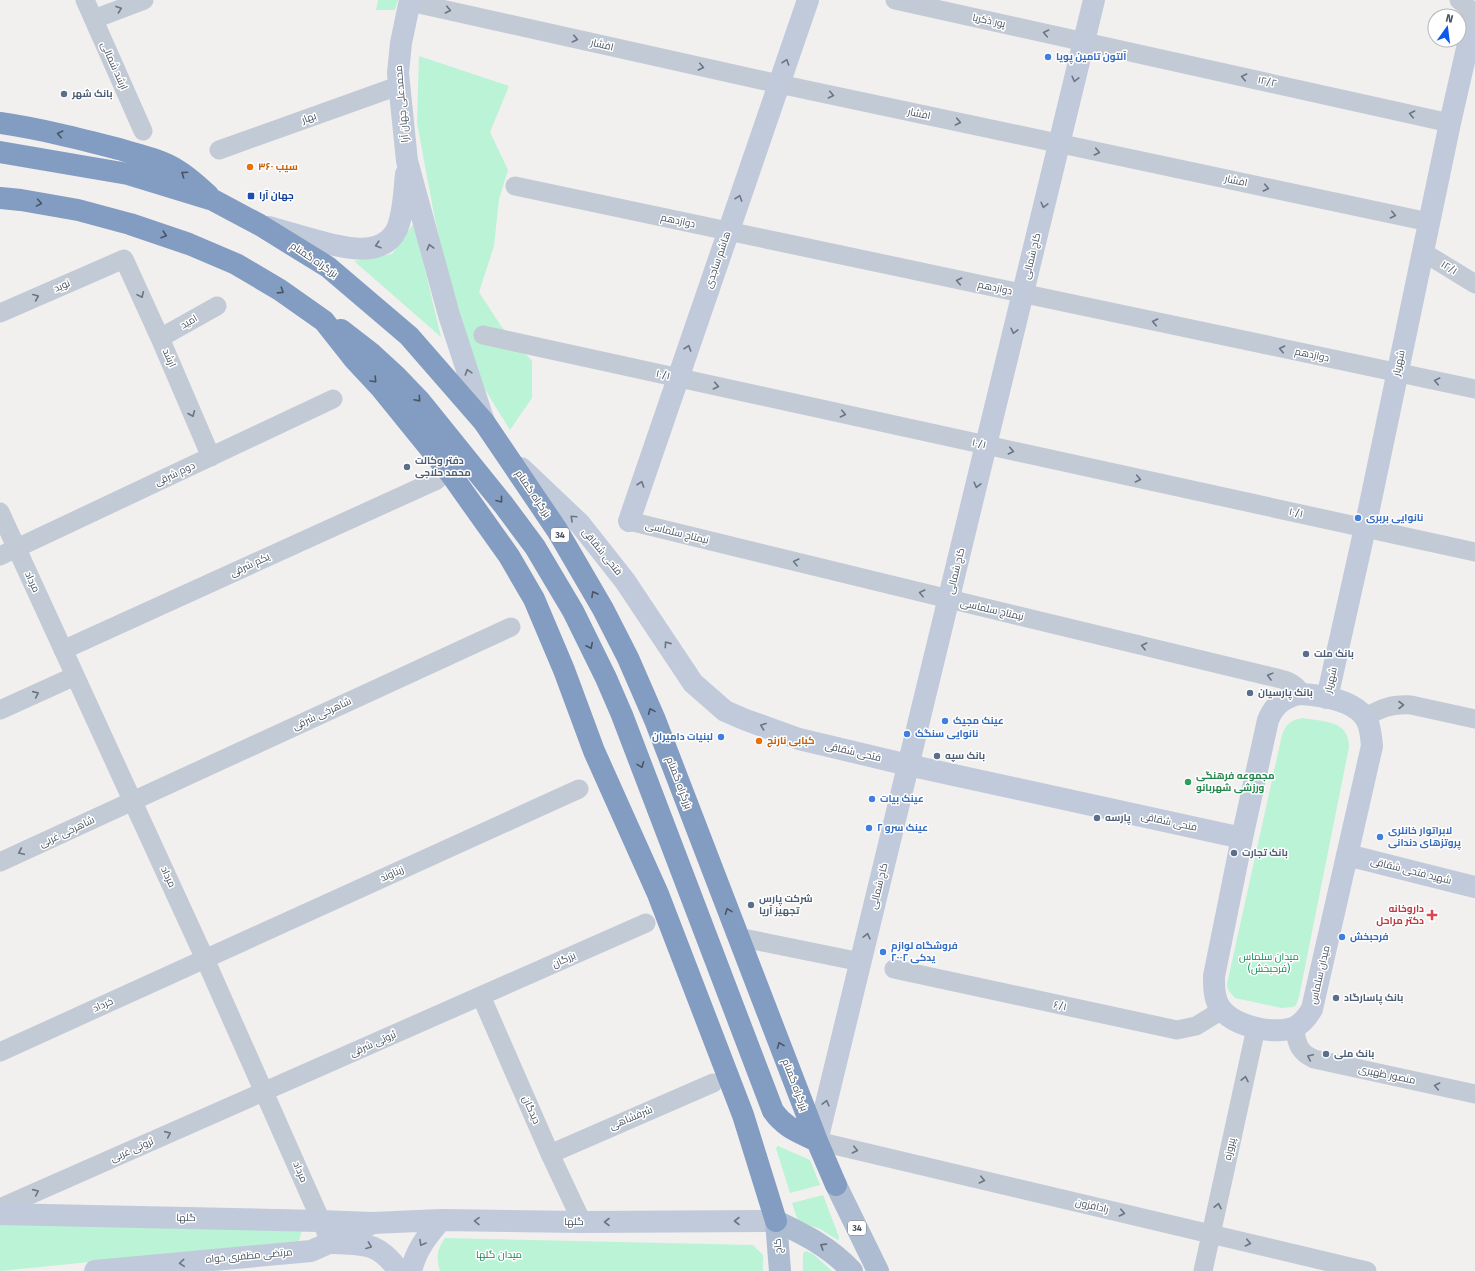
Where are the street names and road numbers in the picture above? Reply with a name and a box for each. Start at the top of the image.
street label: پور ذکریا [971,12,1007,30]
street label: افشار [588,36,615,53]
street label: ارشد شمالی [98,40,130,92]
street label: محمدعلی جهان آرا [393,65,411,143]
street label: ۱۲/۲ [1257,74,1277,90]
street label: افشار [906,106,931,122]
street label: بهار [299,110,318,127]
street label: افشار [1223,173,1248,189]
street label: دوازدهم [659,211,697,232]
street label: هاشم ساجدی [703,230,734,290]
street label: کاج شمالی [1020,232,1044,280]
street label: بزرگراه گمنام [287,240,340,281]
street label: ١٢/١ [1439,258,1459,278]
street label: نوید [52,277,72,295]
street label: دوازدهم [976,278,1014,299]
street label: امید [178,312,200,332]
street label: دوازدهم [1293,345,1331,366]
street label: ارشد [160,347,178,369]
street label: شهریار [1390,349,1408,378]
street label: ۱۰/۱ [655,368,671,382]
street label: ۱۰/۱ [971,437,987,451]
street label: دوم شرقی [153,459,198,489]
street label: بزرگراه گمنام [512,468,553,521]
street label: ۱۰/۱ [1288,506,1304,520]
street label: نیمتاج سلماسی [644,519,710,547]
street label: فتحی شقاقی [579,526,625,578]
road number: 34 [551,528,569,542]
street label: کاج شمالی [944,547,968,595]
street label: یکم شرقی [228,550,273,580]
street label: مرداد [22,570,42,594]
street label: نیمتاج سلماسی [959,597,1025,623]
street label: شهریار [1322,666,1340,695]
street label: شاهرخی شرقی [291,695,353,733]
street label: فتحی شقاقی [824,740,882,764]
street label: بزرگراه گمنام [663,755,694,811]
street label: فتحی شقاقی [1140,810,1198,834]
street label: شاهرخی غربی [37,814,97,850]
street label: شهید فتحی شقاقی [1369,855,1453,887]
street label: کاج شمالی [867,862,891,910]
street label: زیناوند [378,864,406,884]
street label: مرداد [158,865,178,889]
street label: میدان سلماس [1307,944,1333,1006]
street label: بزرگان [550,950,578,970]
street label: خرداد [91,995,115,1015]
street label: ۶/۱ [1052,999,1068,1013]
street label: ثروتی شرقی [348,1028,398,1060]
street label: بزرگراه گمنام [779,1057,810,1113]
street label: منصور ظهیری [1357,1063,1417,1087]
street label: دیدگان [520,1094,542,1126]
street label: شرفشاهی [608,1104,654,1132]
street label: ثروتی غربی [109,1135,156,1165]
street label: پیروزه [1222,1136,1238,1161]
street label: مرداد [290,1160,310,1184]
street label: رادافزون [1074,1196,1110,1216]
street label: گلها [176,1212,196,1224]
street label: گلها [564,1216,584,1228]
road number: 34 [848,1221,866,1235]
street label: کاج [771,1238,785,1254]
street label: مرتضی مظفری خواه [205,1246,293,1266]

